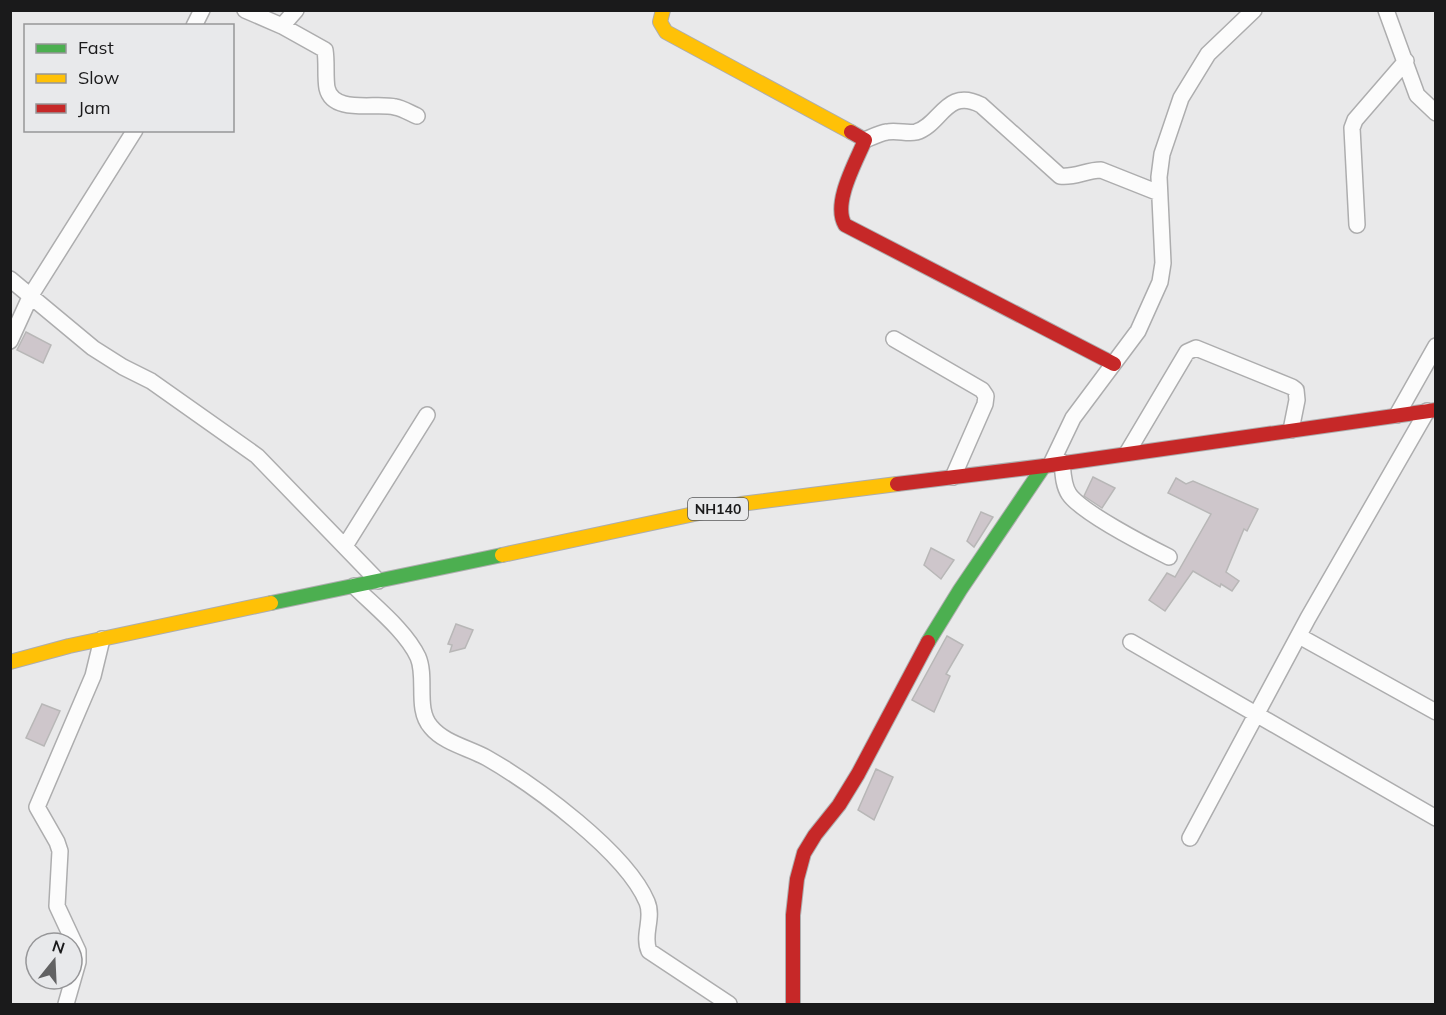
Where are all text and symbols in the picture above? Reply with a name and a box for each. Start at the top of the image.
legend [24,24,234,132]
text: Fast [78,36,114,59]
text: Slow [78,66,120,89]
text: Jam [78,96,111,119]
road number: NH140 [688,498,748,520]
north arrow [24,931,84,991]
text: N [50,935,67,958]

